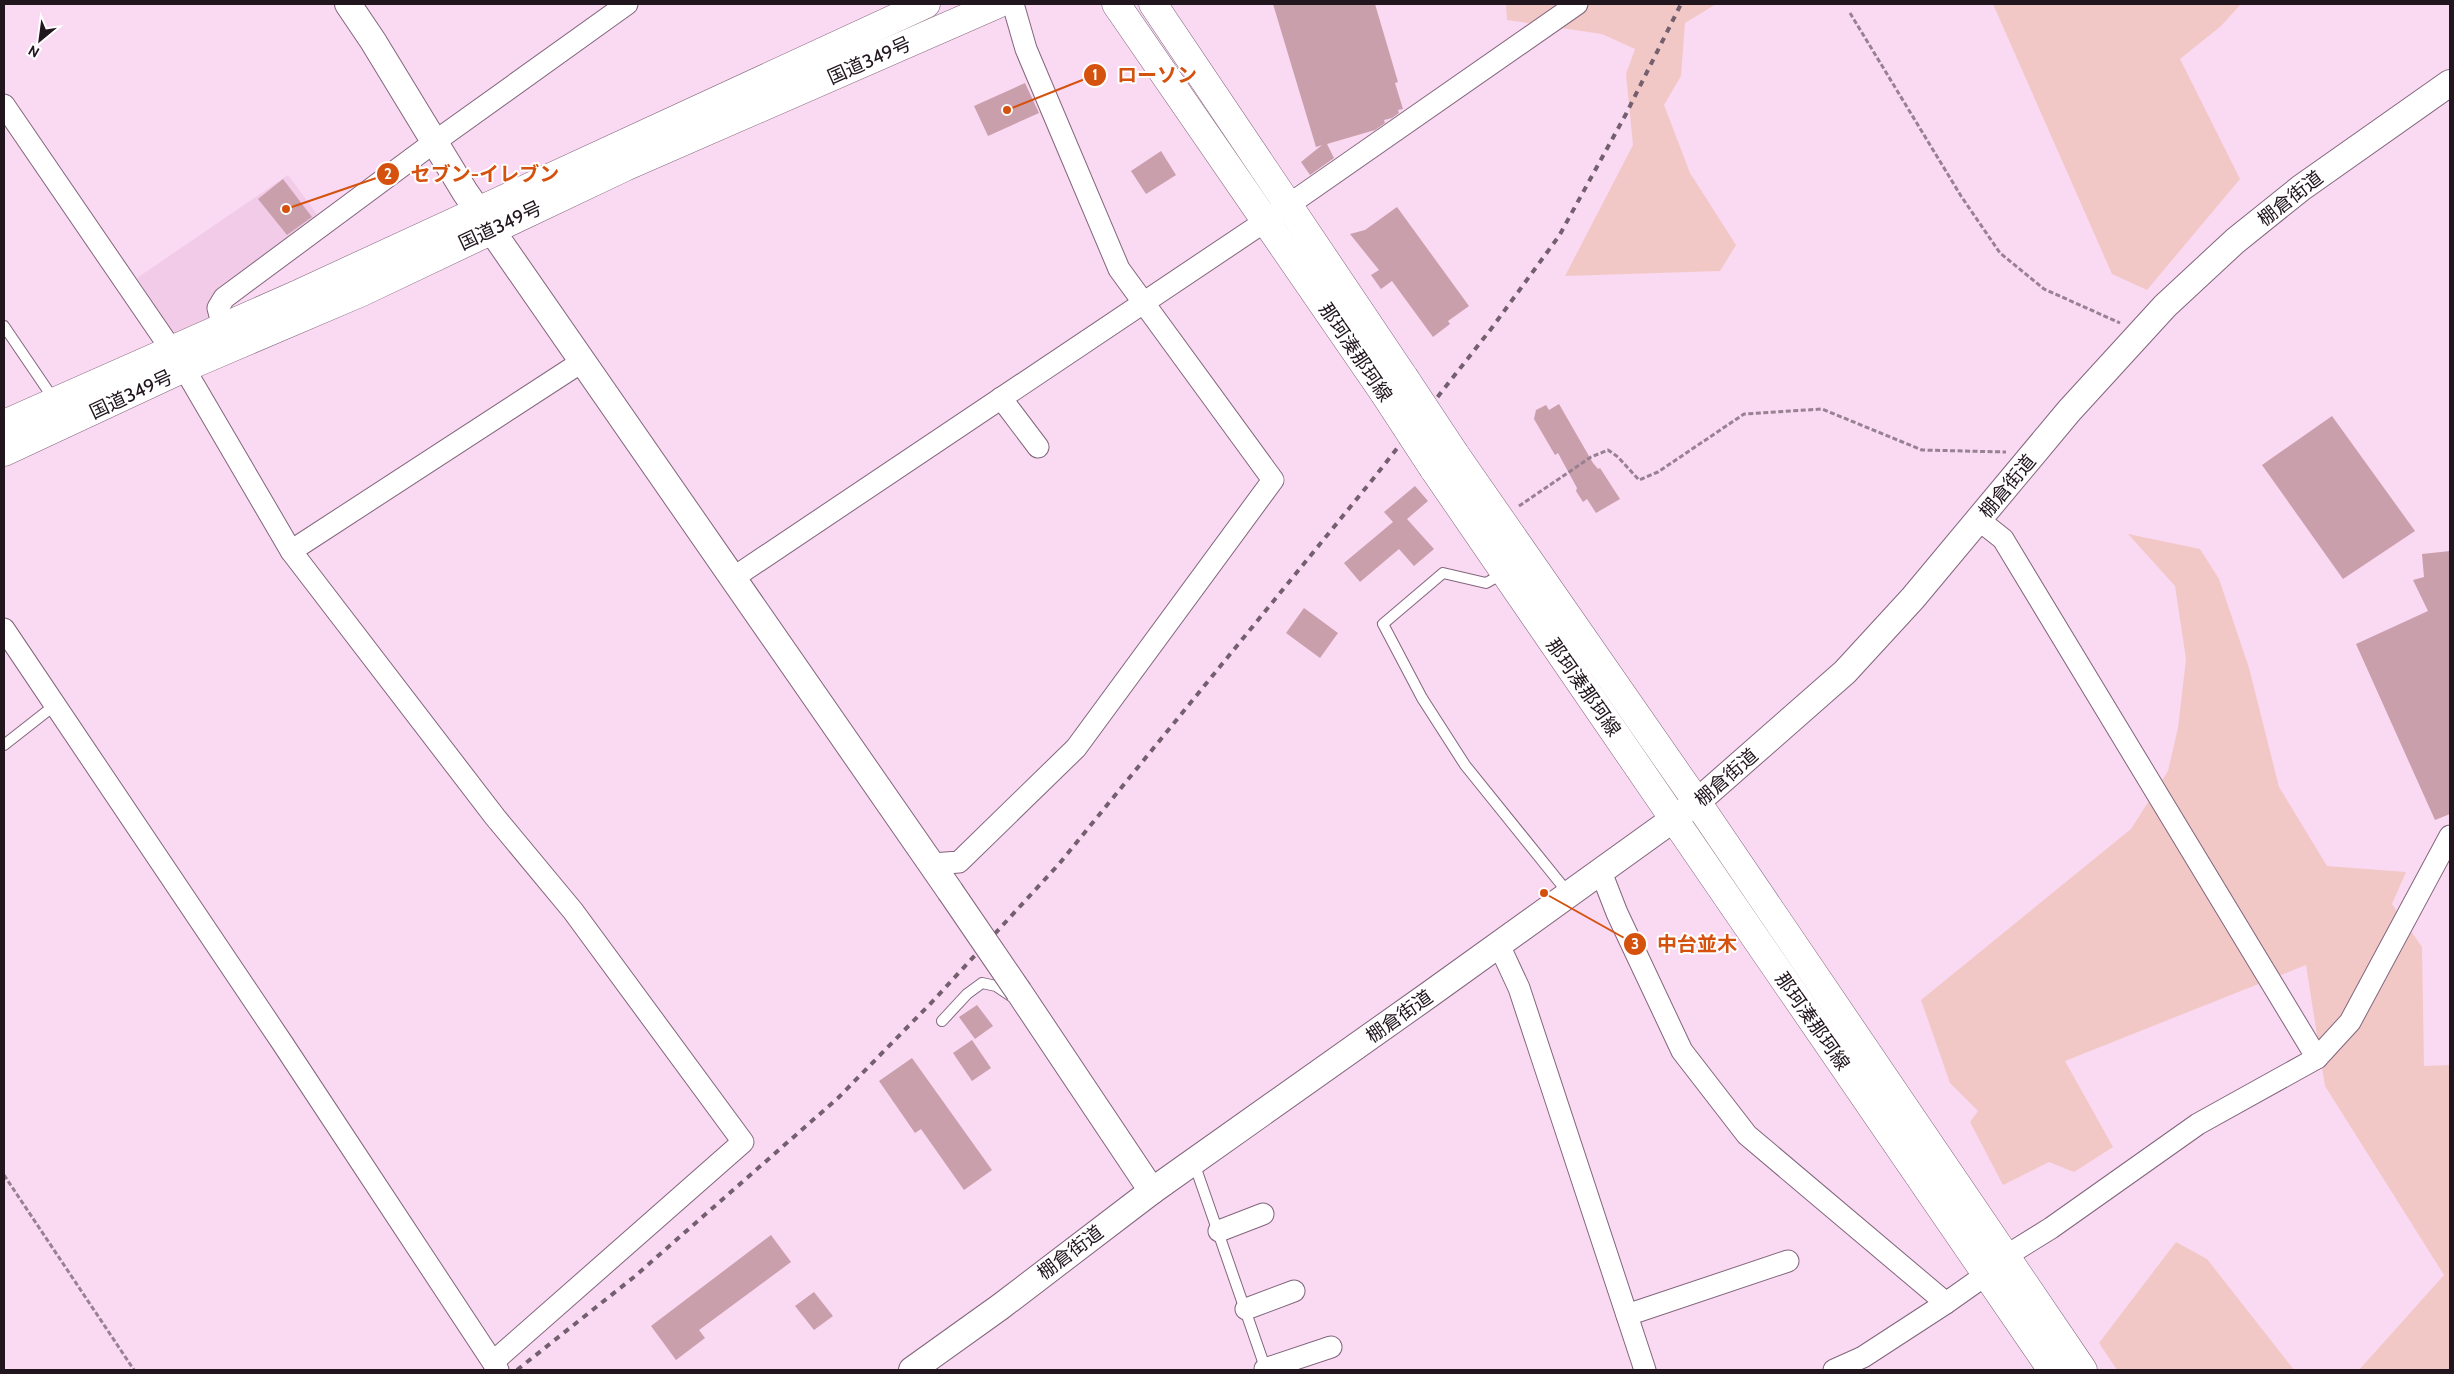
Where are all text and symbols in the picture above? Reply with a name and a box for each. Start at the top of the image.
north arrow [15,15,65,65]
street label: 国道349号 [824,32,915,89]
text: N [25,41,42,62]
callout: ローソン [1082,57,1207,92]
text: ローソン [1117,63,1197,87]
text: 1 [1092,66,1098,84]
callout: セブン-イレブン [376,157,569,192]
text: セブン-イレブン [411,162,559,186]
text: 2 [384,165,392,183]
street label: 棚倉街道 [2253,166,2327,231]
street label: 国道349号 [455,196,545,255]
street label: 那珂湊那珂線 [1314,299,1397,406]
street label: 国道349号 [86,365,176,424]
street label: 棚倉街道 [1974,450,2041,523]
street label: 那珂湊那珂線 [1541,634,1626,741]
street label: 棚倉街道 [1690,744,1763,811]
callout: 中台並木 [1622,927,1747,962]
text: 中台並木 [1657,932,1737,956]
text: 3 [1631,935,1639,953]
street label: 那珂湊那珂線 [1770,968,1855,1075]
street label: 棚倉街道 [1362,985,1437,1048]
street label: 棚倉街道 [1033,1220,1108,1284]

